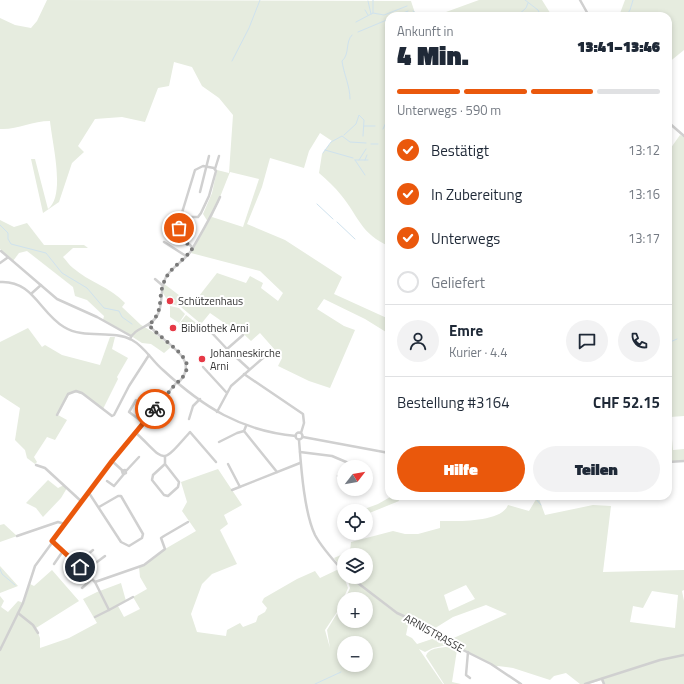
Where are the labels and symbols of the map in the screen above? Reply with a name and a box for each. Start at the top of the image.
pin [162,211,196,245]
place label: Schützenhaus [178,293,243,309]
marker: Schützenhaus [165,296,175,306]
place label: Bibliothek Arni [181,320,248,336]
marker: Bibliothek Arni [168,323,178,333]
place label: Johanneskirche Arni [210,345,281,374]
marker: Johanneskirche Arni [197,354,207,364]
courier [135,389,175,429]
north arrow [337,460,373,496]
pin [63,550,97,584]
street label: ARNISTRASSE [401,610,467,656]

